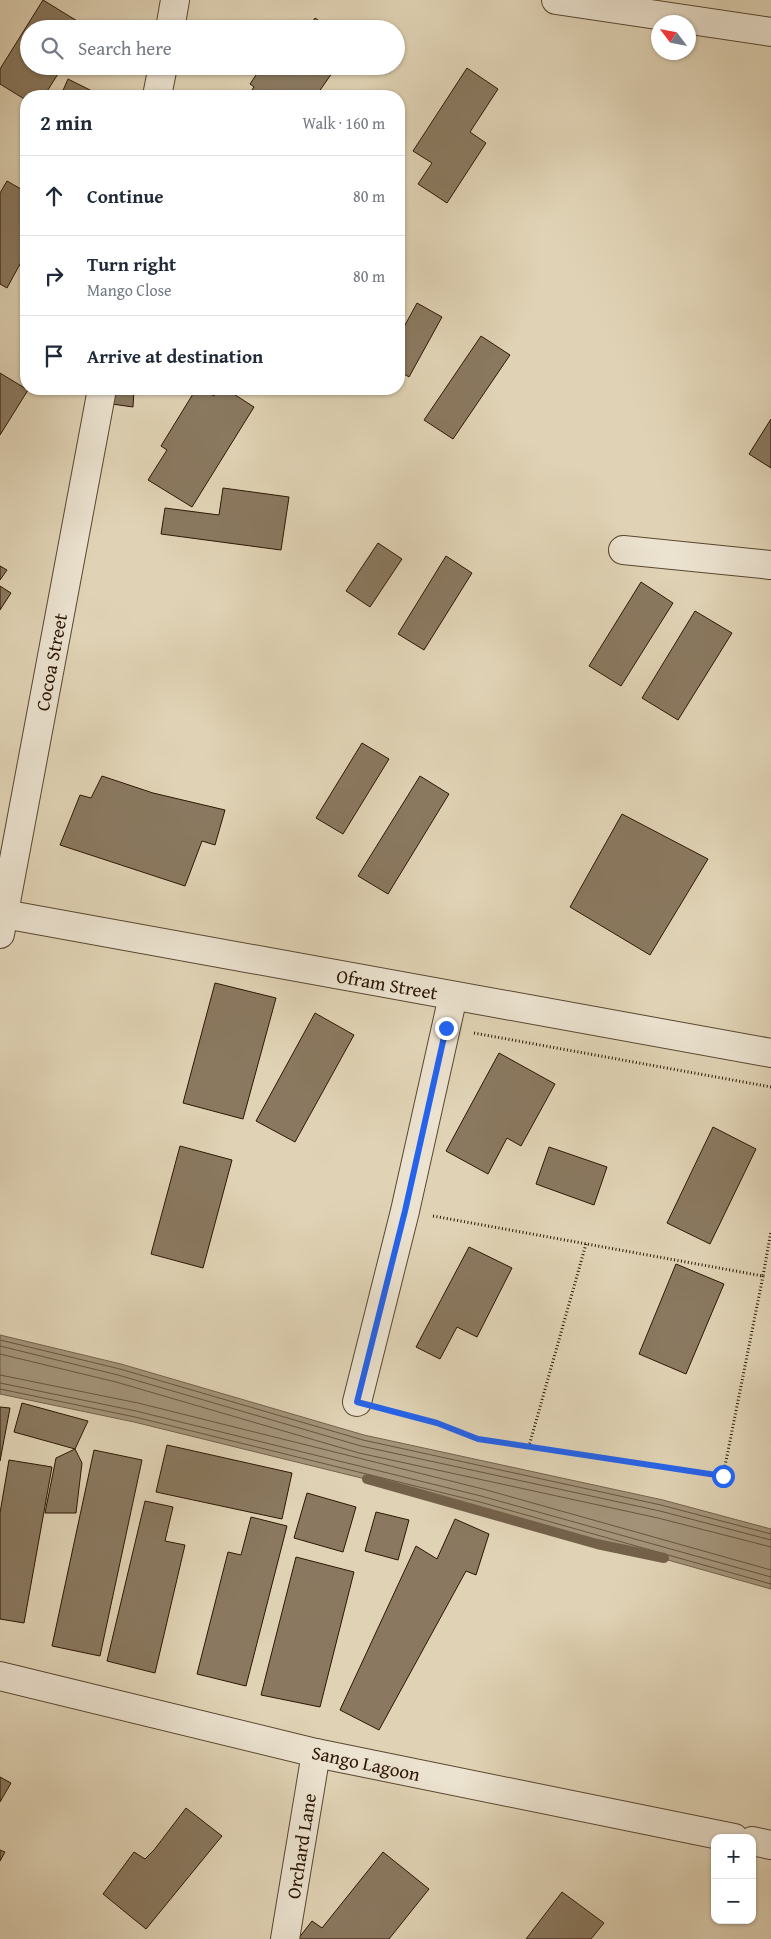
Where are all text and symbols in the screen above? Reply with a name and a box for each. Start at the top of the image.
north arrow [651,15,696,60]
search box [20,20,405,75]
icon: search [38,34,66,62]
text: Search here [78,34,172,62]
text: 2 min [40,107,92,138]
text: Walk · 160 m [302,111,385,135]
icon: ahead [40,182,68,210]
text: Continue [87,182,164,210]
text: 80 m [353,184,385,208]
text: Turn right [87,250,176,278]
icon: right [40,262,68,290]
text: 80 m [353,264,385,288]
text: Mango Close [87,278,172,302]
icon: arrive [40,342,68,370]
text: Arrive at destination [87,342,263,370]
street label: Cocoa Street [28,610,74,713]
street label: Ofram Street [334,961,440,1007]
route end [435,1017,458,1040]
route start [712,1465,735,1488]
street label: Sango Lagoon [309,1738,423,1788]
street label: Orchard Lane [279,1791,323,1901]
map controls [711,1834,756,1924]
button: + [711,1834,756,1879]
button: − [711,1879,756,1924]

